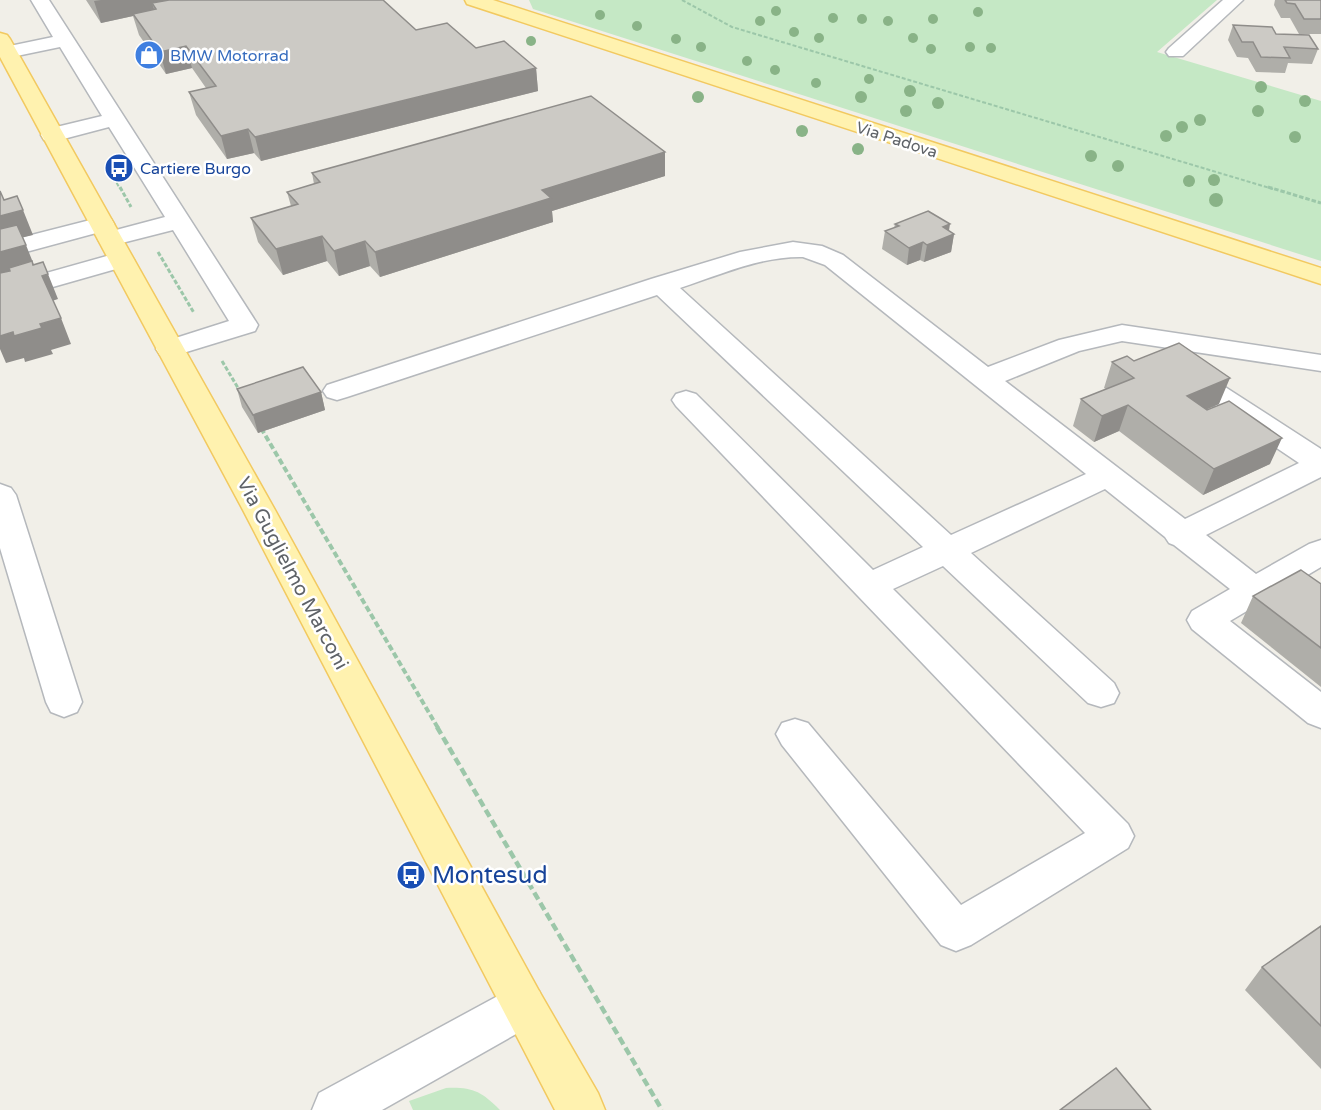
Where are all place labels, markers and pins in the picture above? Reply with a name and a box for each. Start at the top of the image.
shop icon: BMW Motorrad [133,39,165,71]
place label: BMW Motorrad [170,46,289,66]
bus stop icon: Cartiere Burgo [103,152,135,184]
place label: Cartiere Burgo [140,159,251,179]
bus stop icon: Montesud [395,859,427,891]
place label: Montesud [432,861,548,890]

